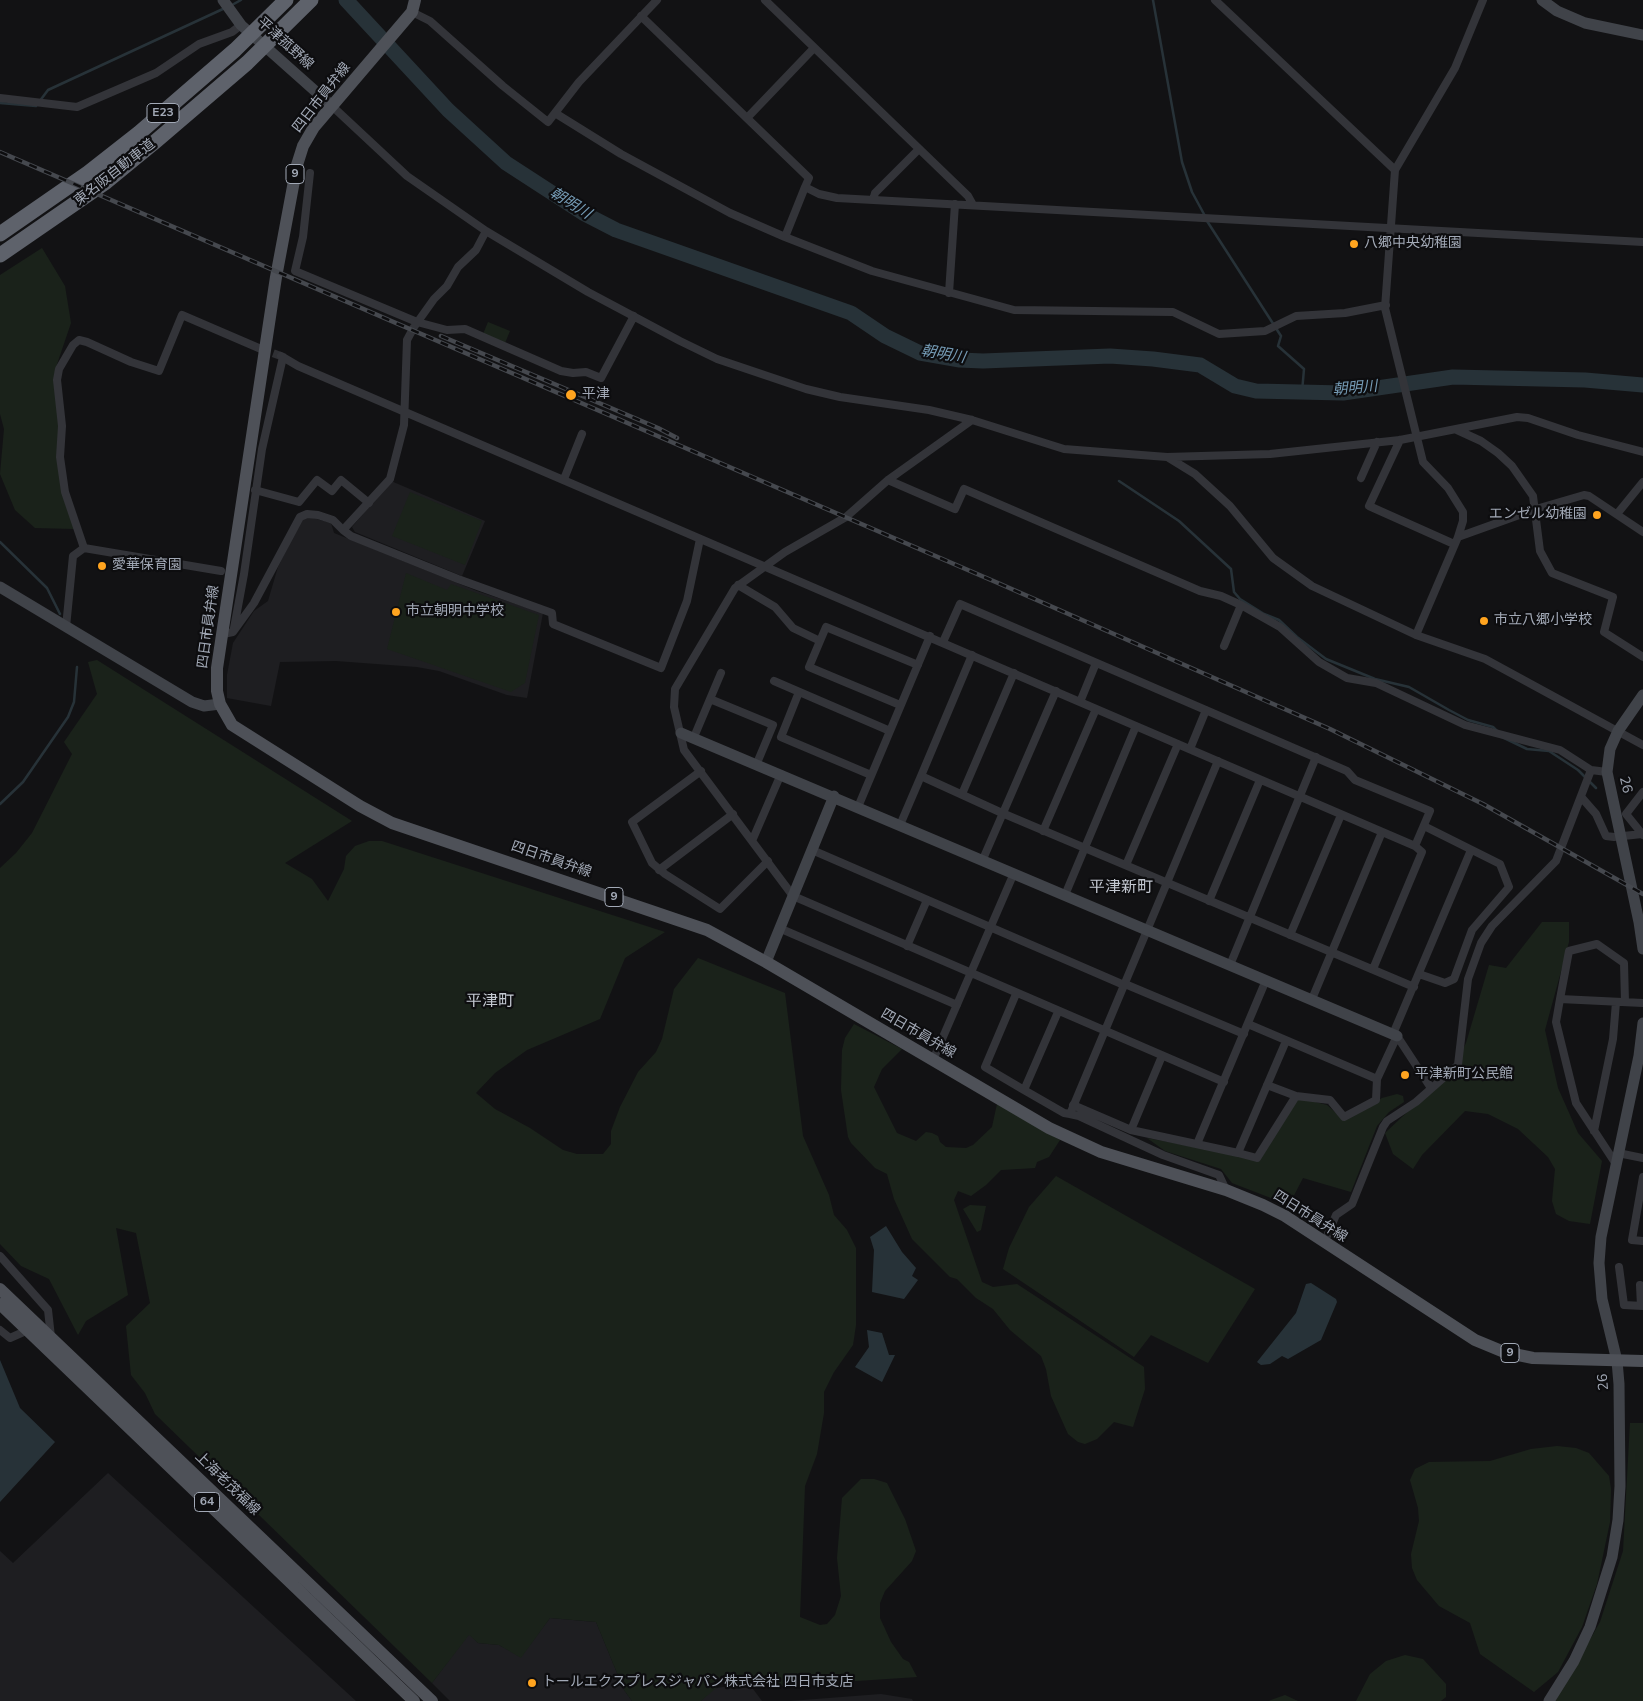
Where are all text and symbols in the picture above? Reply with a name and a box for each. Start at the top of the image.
street label: 平津菰野線 [253,14,317,74]
street label: 四日市員弁線 [290,60,354,136]
road number: E23 [147,104,179,122]
street label: 東名阪自動車道 [71,136,159,210]
road number: 9 [286,164,304,183]
water label: 朝明川 [546,184,594,224]
place label: 八郷中央幼稚園 [1364,236,1462,252]
marker: 八郷中央幼稚園 [1348,238,1360,250]
water label: 朝明川 [919,342,967,368]
water label: 朝明川 [1332,378,1378,400]
place label: 平津 [582,387,610,403]
marker: 平津 [564,388,578,402]
place label: エンゼル幼稚園 [1489,507,1587,523]
marker: エンゼル幼稚園 [1591,509,1603,521]
place label: 愛華保育園 [112,558,182,574]
marker: 愛華保育園 [96,560,108,572]
street label: 四日市員弁線 [195,584,223,670]
place label: 市立朝明中学校 [406,604,504,620]
marker: 市立朝明中学校 [390,606,402,618]
place label: 市立八郷小学校 [1494,613,1592,629]
marker: 市立八郷小学校 [1478,615,1490,627]
street label: 26 [1615,775,1635,795]
street label: 四日市員弁線 [509,838,593,882]
district label: 平津新町 [1089,878,1153,898]
road number: 9 [605,888,623,906]
district label: 平津町 [466,992,514,1012]
street label: 四日市員弁線 [877,1006,959,1062]
place label: 平津新町公民館 [1415,1067,1513,1083]
marker: 平津新町公民館 [1399,1069,1411,1081]
street label: 四日市員弁線 [1270,1188,1350,1246]
road number: 9 [1501,1344,1519,1362]
street label: 26 [1595,1373,1613,1391]
street label: 上海老茂福線 [191,1449,263,1519]
road number: 64 [194,1492,220,1511]
place label: トールエクスプレスジャパン株式会社 四日市支店 [542,1675,854,1691]
marker: トールエクスプレスジャパン株式会社 四日市支店 [526,1677,538,1689]

